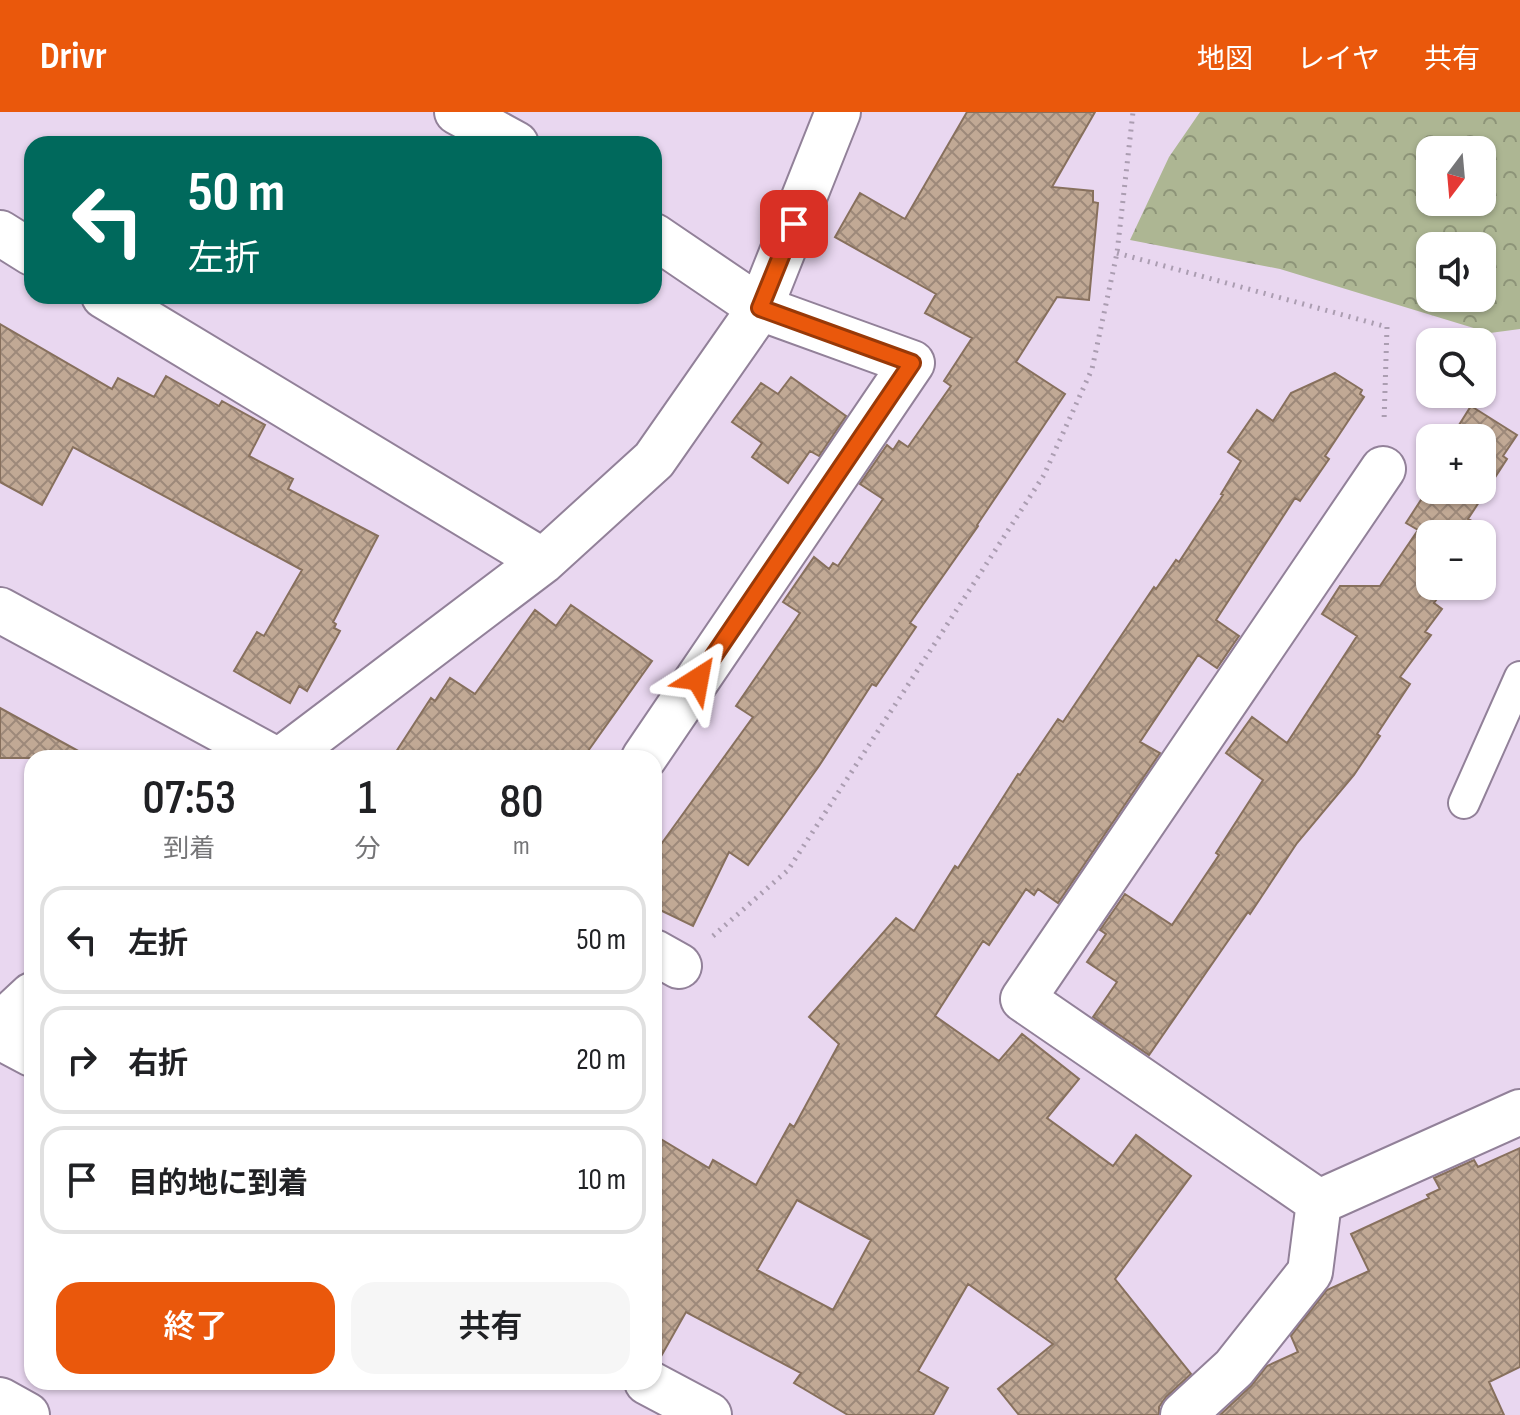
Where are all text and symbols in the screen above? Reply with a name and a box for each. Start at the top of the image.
text: Drivr [40,34,107,79]
text: 地図 [1197,43,1253,76]
text: レイヤ [1297,43,1380,76]
text: 共有 [1424,43,1480,76]
north arrow [1416,136,1496,216]
map controls [1416,136,1496,600]
text: 50 m [188,160,285,227]
icon: left [56,168,160,272]
pin [760,190,828,258]
icon: arrive [772,202,816,246]
button: sound [1416,232,1496,312]
text: 左折 [188,238,260,281]
button: search [1416,328,1496,408]
button: + [1416,424,1496,504]
button: − [1416,520,1496,600]
position arrow [656,637,740,721]
text: 07:53 [143,770,236,827]
text: 1 [359,770,377,827]
text: 80 [499,774,543,831]
text: m [513,831,530,862]
text: 到着 [163,834,215,865]
text: 分 [355,834,381,865]
icon: left [60,918,104,962]
text: 50 m [577,922,626,958]
text: 左折 [128,926,188,962]
icon: right [60,1038,104,1082]
text: 20 m [576,1042,626,1078]
text: 右折 [128,1046,188,1082]
icon: arrive [60,1158,104,1202]
text: 10 m [578,1162,626,1198]
text: 目的地に到着 [128,1166,308,1202]
button: 終了 [56,1282,335,1374]
button: 共有 [351,1282,630,1374]

